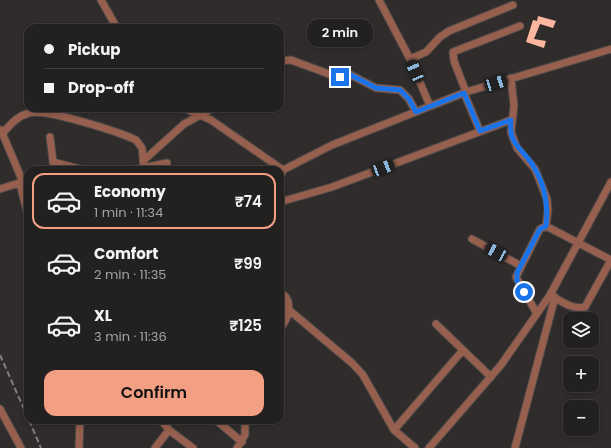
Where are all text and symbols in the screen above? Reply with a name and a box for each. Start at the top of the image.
callout: 2 min [307,19,373,47]
text: 2 min [322,23,358,42]
text: Pickup [68,39,120,60]
car [405,58,425,84]
route end [331,68,349,86]
car [483,74,509,92]
text: Drop-off [68,77,134,98]
car [370,158,396,178]
text: Economy [94,181,166,202]
icon: car [46,183,82,219]
text: ₹74 [235,191,262,212]
text: 1 min · 11:34 [94,203,163,222]
car [483,241,509,263]
text: Comfort [94,243,158,264]
icon: car [46,245,82,281]
text: ₹99 [234,253,262,274]
text: 2 min · 11:35 [94,265,166,284]
route start [515,283,533,301]
text: XL [94,305,112,326]
icon: car [46,307,82,343]
map controls [563,312,599,436]
button: layers [563,312,599,348]
text: ₹125 [229,315,262,336]
text: 3 min · 11:36 [94,327,167,346]
button: + [563,356,599,392]
button: Confirm [44,370,264,416]
button: − [563,400,599,436]

